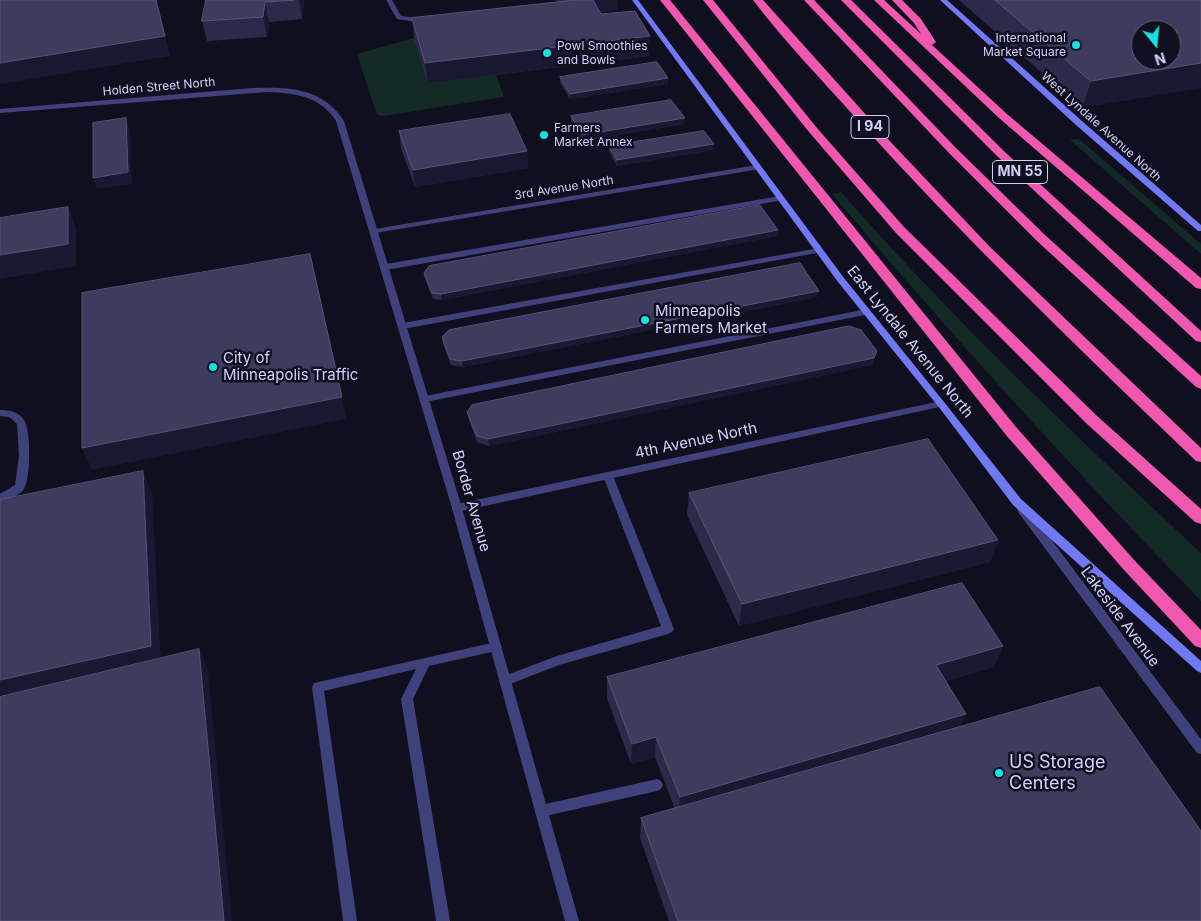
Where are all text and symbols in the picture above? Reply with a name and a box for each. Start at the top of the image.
north arrow [1131,20,1181,70]
place label: International Market Square [983,31,1066,59]
place label: Powl Smoothies and Bowls [557,39,648,67]
marker: International Market Square [1070,39,1082,51]
marker: Powl Smoothies and Bowls [541,47,553,59]
text: N [1153,49,1168,69]
street label: West Lyndale Avenue North [1038,69,1164,185]
street label: Holden Street North [102,75,216,99]
road number: I 94 [851,115,889,138]
place label: Farmers Market Annex [554,121,633,149]
marker: Farmers Market Annex [538,129,550,141]
road number: MN 55 [992,160,1048,183]
street label: 3rd Avenue North [514,173,614,203]
street label: East Lyndale Avenue North [843,262,977,422]
place label: Minneapolis Farmers Market [655,302,767,337]
marker: Minneapolis Farmers Market [639,314,651,326]
place label: City of Minneapolis Traffic [223,349,358,384]
marker: City of Minneapolis Traffic [207,361,219,373]
street label: 4th Avenue North [633,419,759,463]
street label: Border Avenue [448,448,494,554]
street label: Lakeside Avenue [1077,564,1163,670]
place label: US Storage Centers [1009,752,1105,794]
marker: US Storage Centers [993,767,1005,779]

